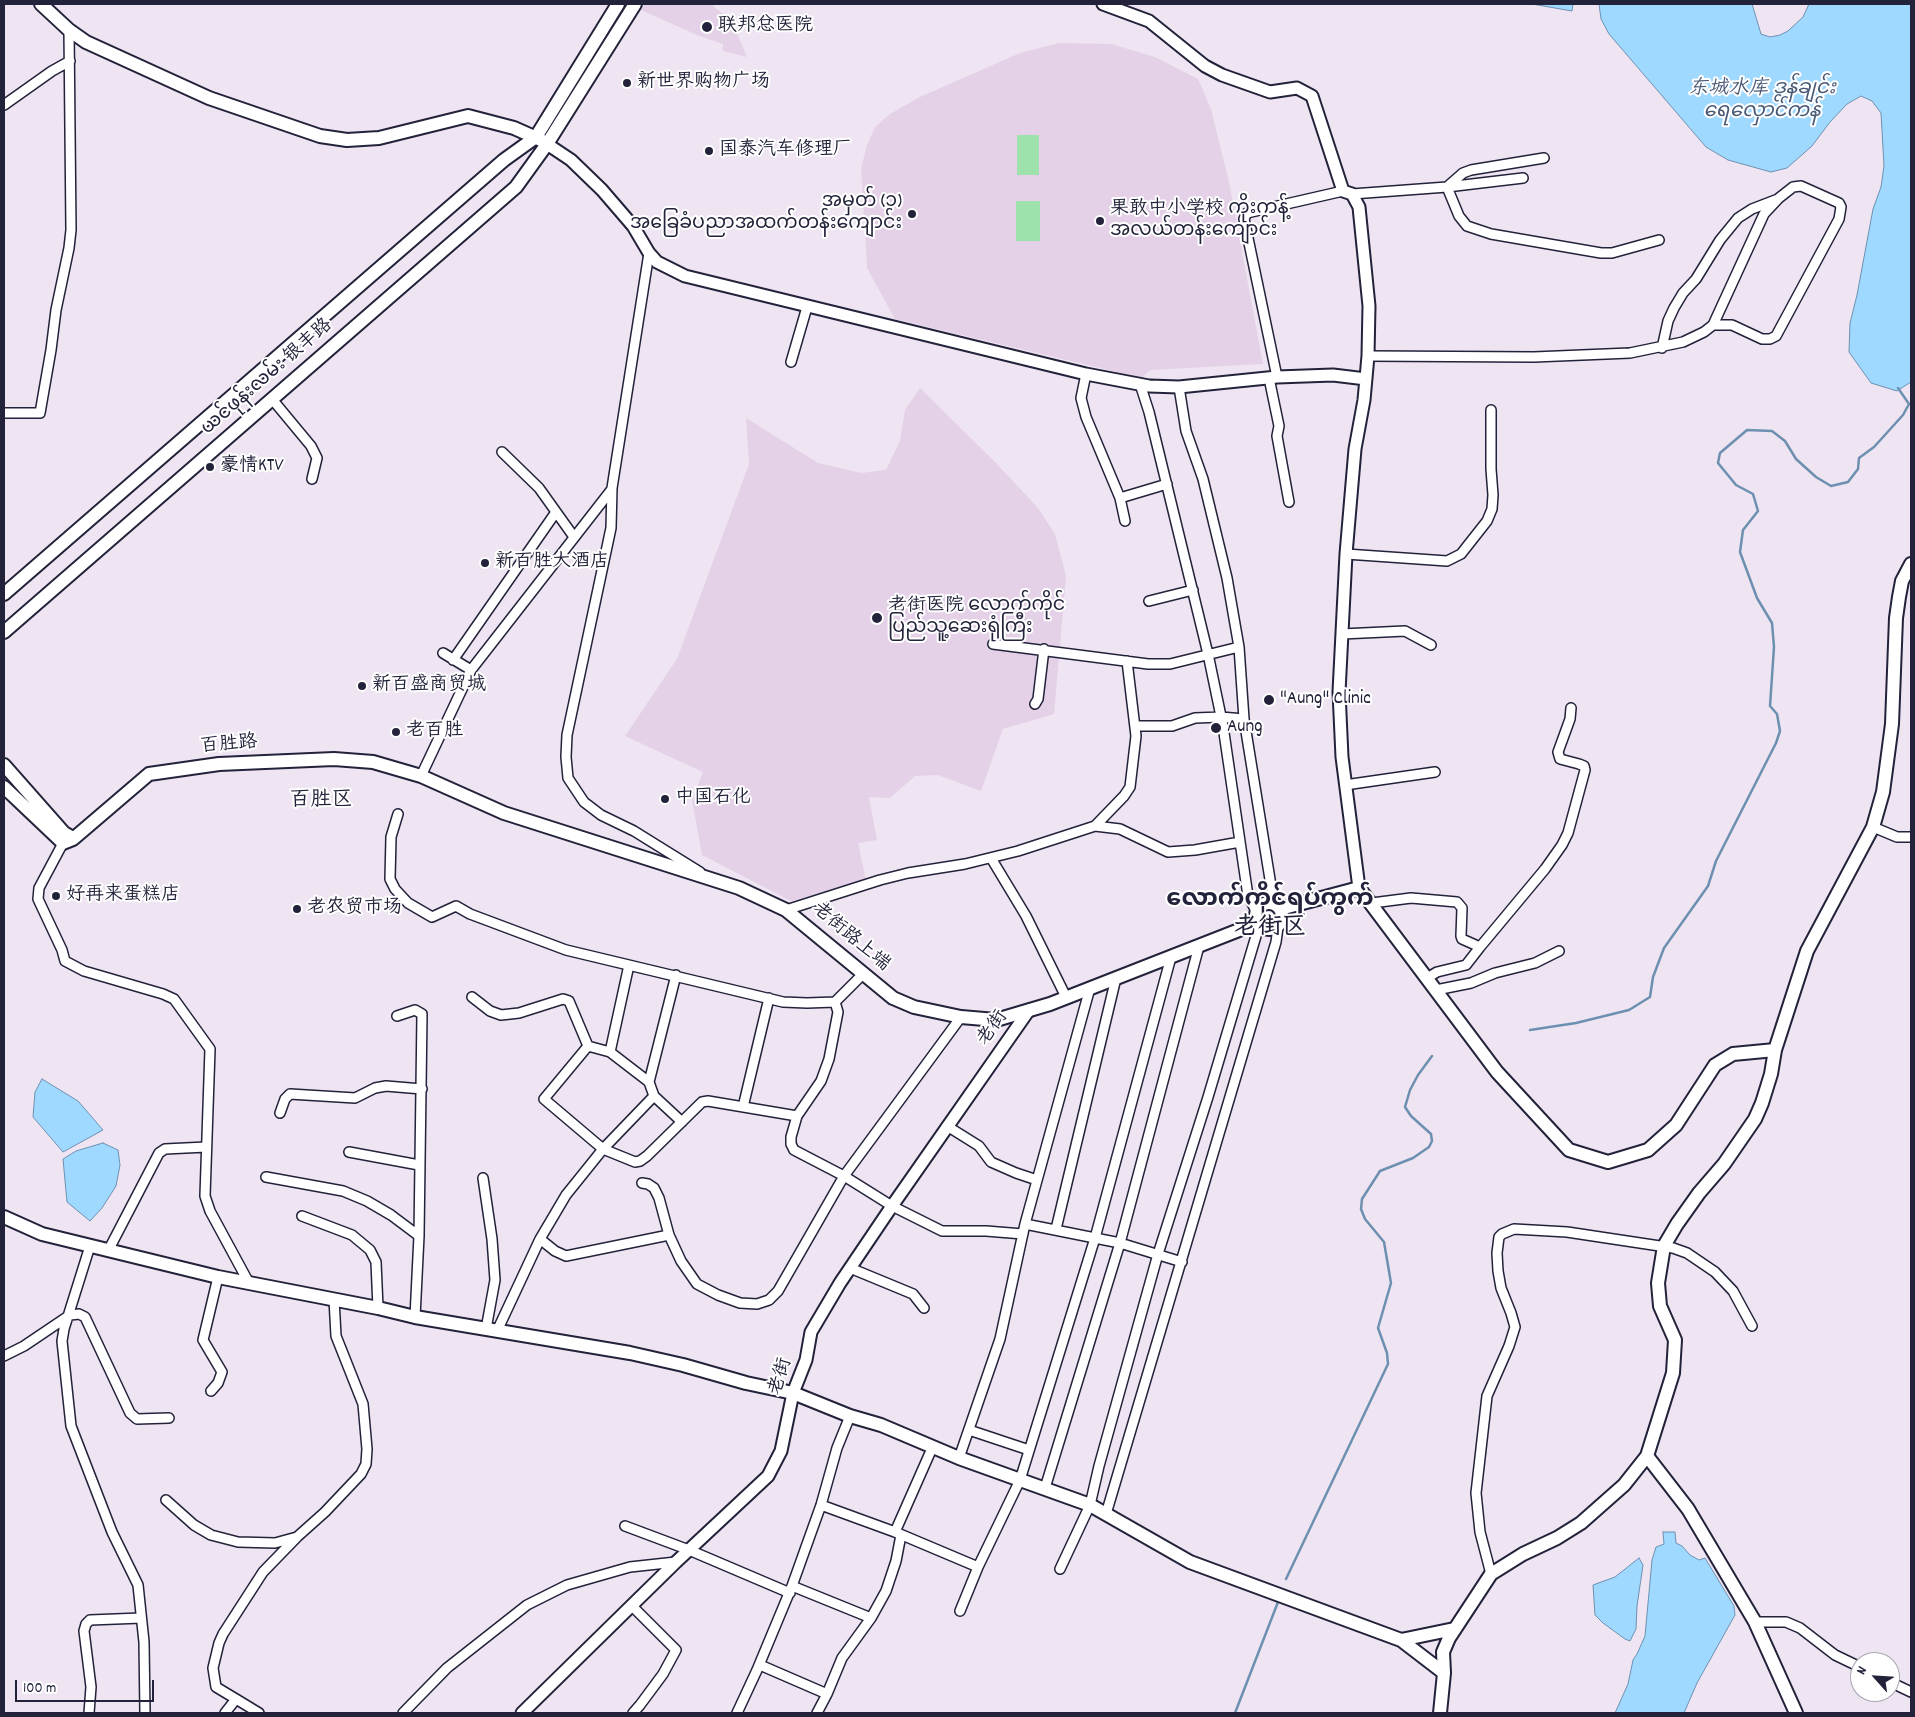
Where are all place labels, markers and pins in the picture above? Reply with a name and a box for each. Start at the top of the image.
place label: 联邦总医院 [718,16,813,38]
marker: 联邦总医院 [700,20,714,34]
place label: 新世界购物广场 [637,72,770,94]
marker: 新世界购物广场 [621,77,633,89]
place label: 国泰汽车修理厂 [719,140,852,162]
marker: 国泰汽车修理厂 [703,145,715,157]
place label: အမှတ် (၁) အခြေခံပညာအထက်တန်းကျောင်း [630,192,902,236]
place label: 果敢中小学校 ကိုးကန့် အလယ်တန်းကျောင်း [1110,199,1288,243]
marker: အမှတ် (၁) အခြေခံပညာအထက်တန်းကျောင်း [906,208,918,220]
marker: 果敢中小学校 ကိုးကန့် အလယ်တန်းကျောင်း [1094,215,1106,227]
place label: 豪情KTV [220,456,284,478]
marker: 豪情KTV [204,461,216,473]
place label: 新百胜大酒店 [495,552,609,574]
marker: 新百胜大酒店 [479,557,491,569]
place label: 老街医院 လောက်ကိုင် ပြည်သူ့ဆေးရုံကြီး [888,596,1065,640]
marker: 老街医院 လောက်ကိုင် ပြည်သူ့ဆေးရုံကြီး [870,611,884,625]
place label: 新百盛商贸城 [372,675,486,697]
marker: 新百盛商贸城 [356,680,368,692]
place label: "Aung" Clinic [1280,689,1371,711]
marker: "Aung" Clinic [1262,693,1276,707]
place label: Aung [1227,717,1263,739]
place label: 老百胜 [406,721,463,743]
marker: Aung [1209,721,1223,735]
marker: 老百胜 [390,726,402,738]
place label: 中国石化 [675,788,751,810]
marker: 中国石化 [659,793,671,805]
place label: 好再来蛋糕店 [66,885,180,907]
marker: 好再来蛋糕店 [50,890,62,902]
place label: 老农贸市场 [307,898,402,920]
marker: 老农贸市场 [291,903,303,915]

